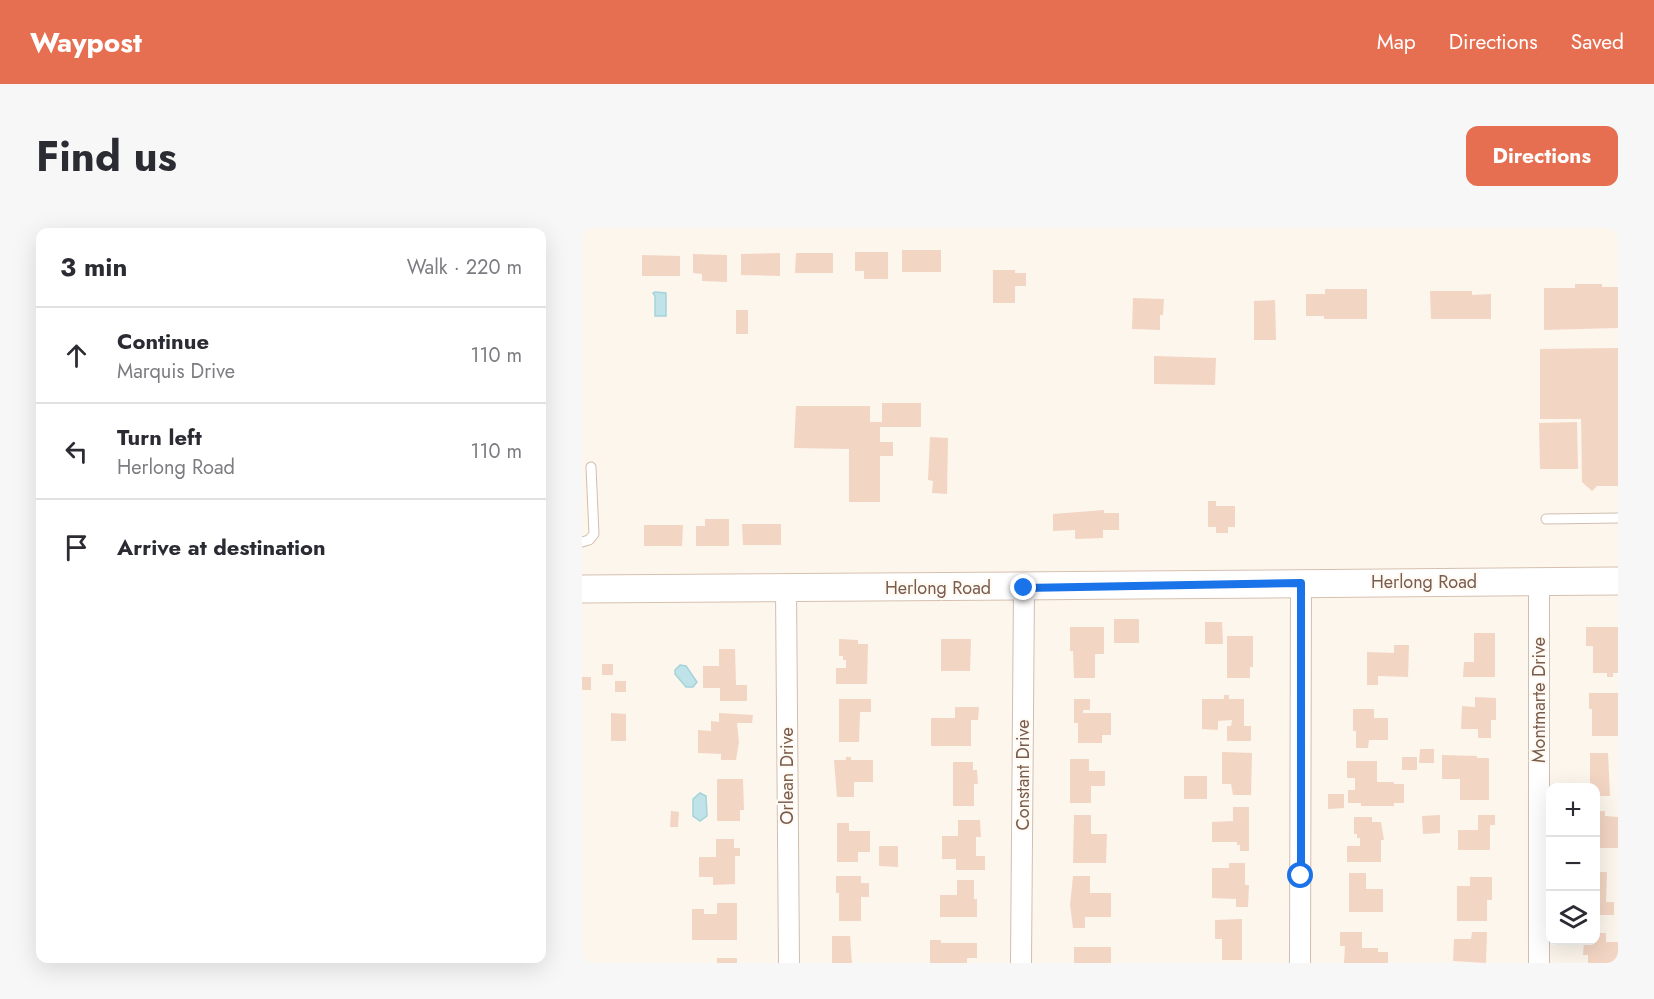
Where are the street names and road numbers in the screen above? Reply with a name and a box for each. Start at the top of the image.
street label: Herlong Road [1371,569,1477,595]
street label: Herlong Road [885,575,991,601]
street label: Montmarte Drive [1526,637,1552,763]
street label: Constant Drive [1010,719,1036,831]
street label: Orlean Drive [774,727,800,825]

